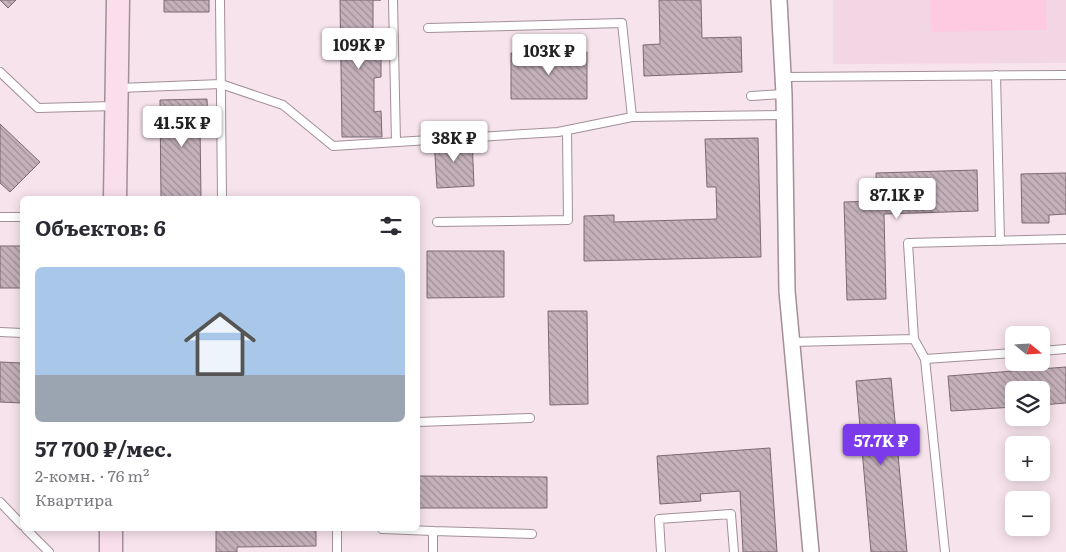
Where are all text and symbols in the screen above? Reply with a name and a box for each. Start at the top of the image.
pin: 109K ₽ [318,28,400,70]
text: 109K ₽ [333,32,385,56]
pin: 103K ₽ [508,34,590,76]
text: 103K ₽ [523,38,575,62]
pin: 41.5K ₽ [136,106,228,148]
text: 41.5K ₽ [154,110,210,134]
pin: 38K ₽ [419,120,489,163]
text: 38K ₽ [432,125,476,149]
pin: 87.1K ₽ [851,178,943,220]
text: 87.1K ₽ [870,182,924,206]
text: Объектов: 6 [35,211,166,242]
icon: filters [377,212,405,240]
icon: home [175,299,265,389]
north arrow [1005,326,1050,371]
map controls [1005,326,1050,536]
button: layers [1005,381,1050,426]
pin: 57.7K ₽ [835,424,927,466]
text: 57.7K ₽ [854,428,908,452]
text: 57 700 ₽/мес. [35,432,173,463]
button: + [1005,436,1050,481]
text: 2-комн. · 76 m² [35,463,149,487]
text: Квартира [35,487,113,511]
button: − [1005,491,1050,536]

